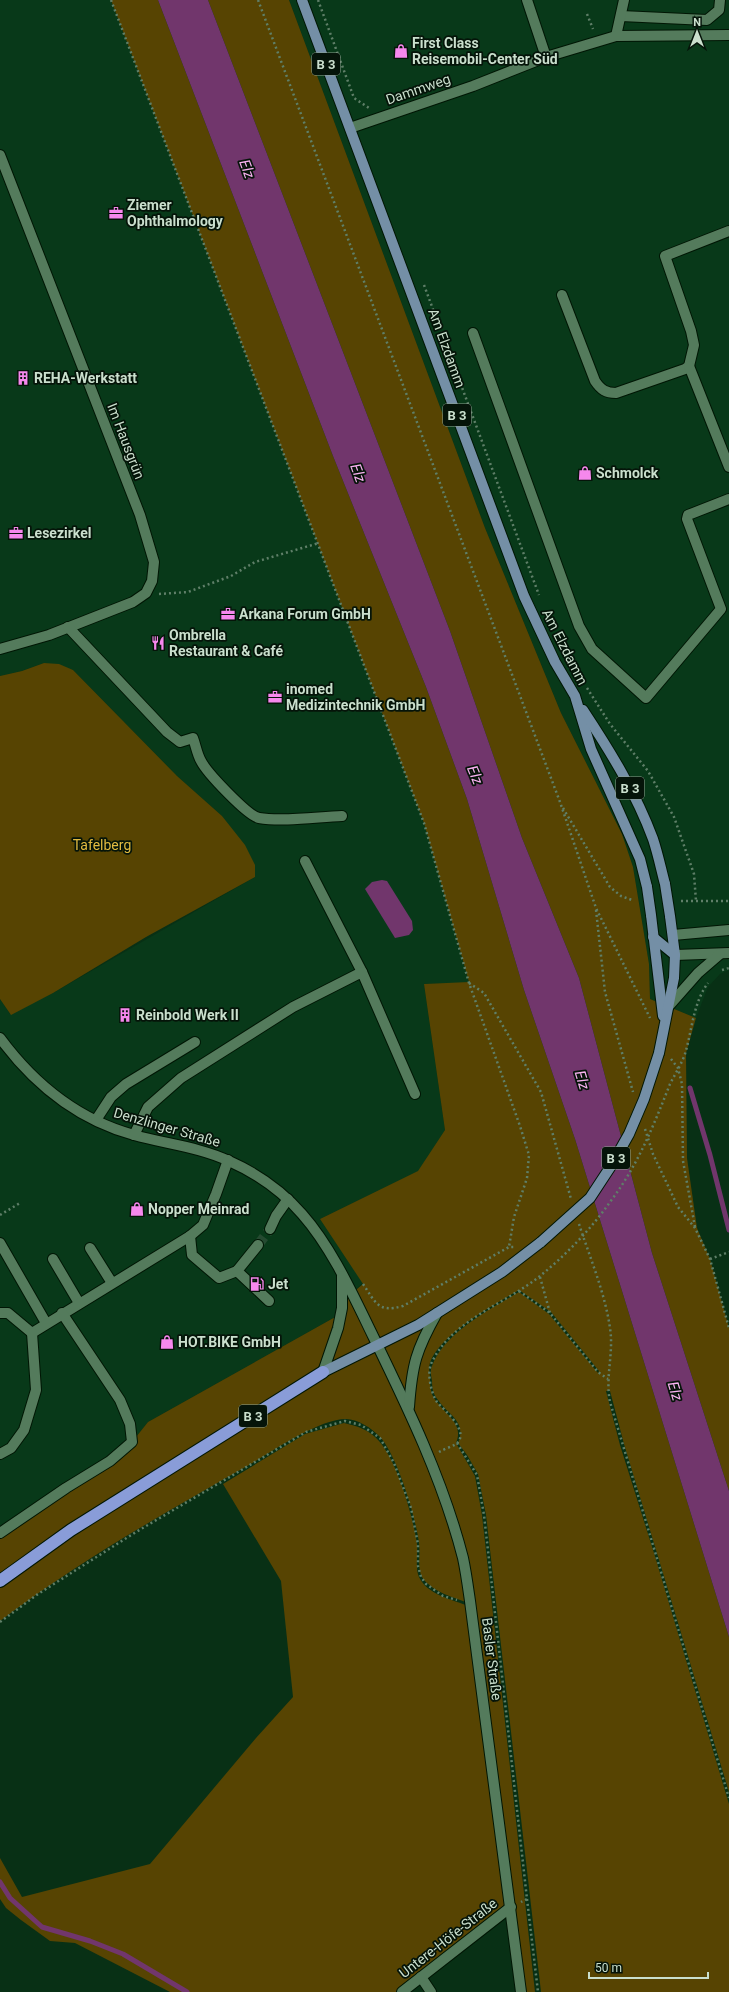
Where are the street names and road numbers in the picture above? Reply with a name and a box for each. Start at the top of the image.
road number: B 3 [312,53,340,75]
street label: Dammweg [384,71,452,107]
street label: Am Elzdamm [425,306,469,390]
street label: Im Hausgrün [104,401,148,481]
road number: B 3 [443,404,471,426]
street label: Am Elzdamm [539,606,591,688]
road number: B 3 [616,777,644,799]
street label: Denzlinger Straße [112,1104,222,1150]
road number: B 3 [602,1147,630,1169]
road number: B 3 [239,1405,267,1427]
street label: Basler Straße [479,1617,505,1701]
street label: Untere-Höfe-Straße [396,1895,500,1981]

